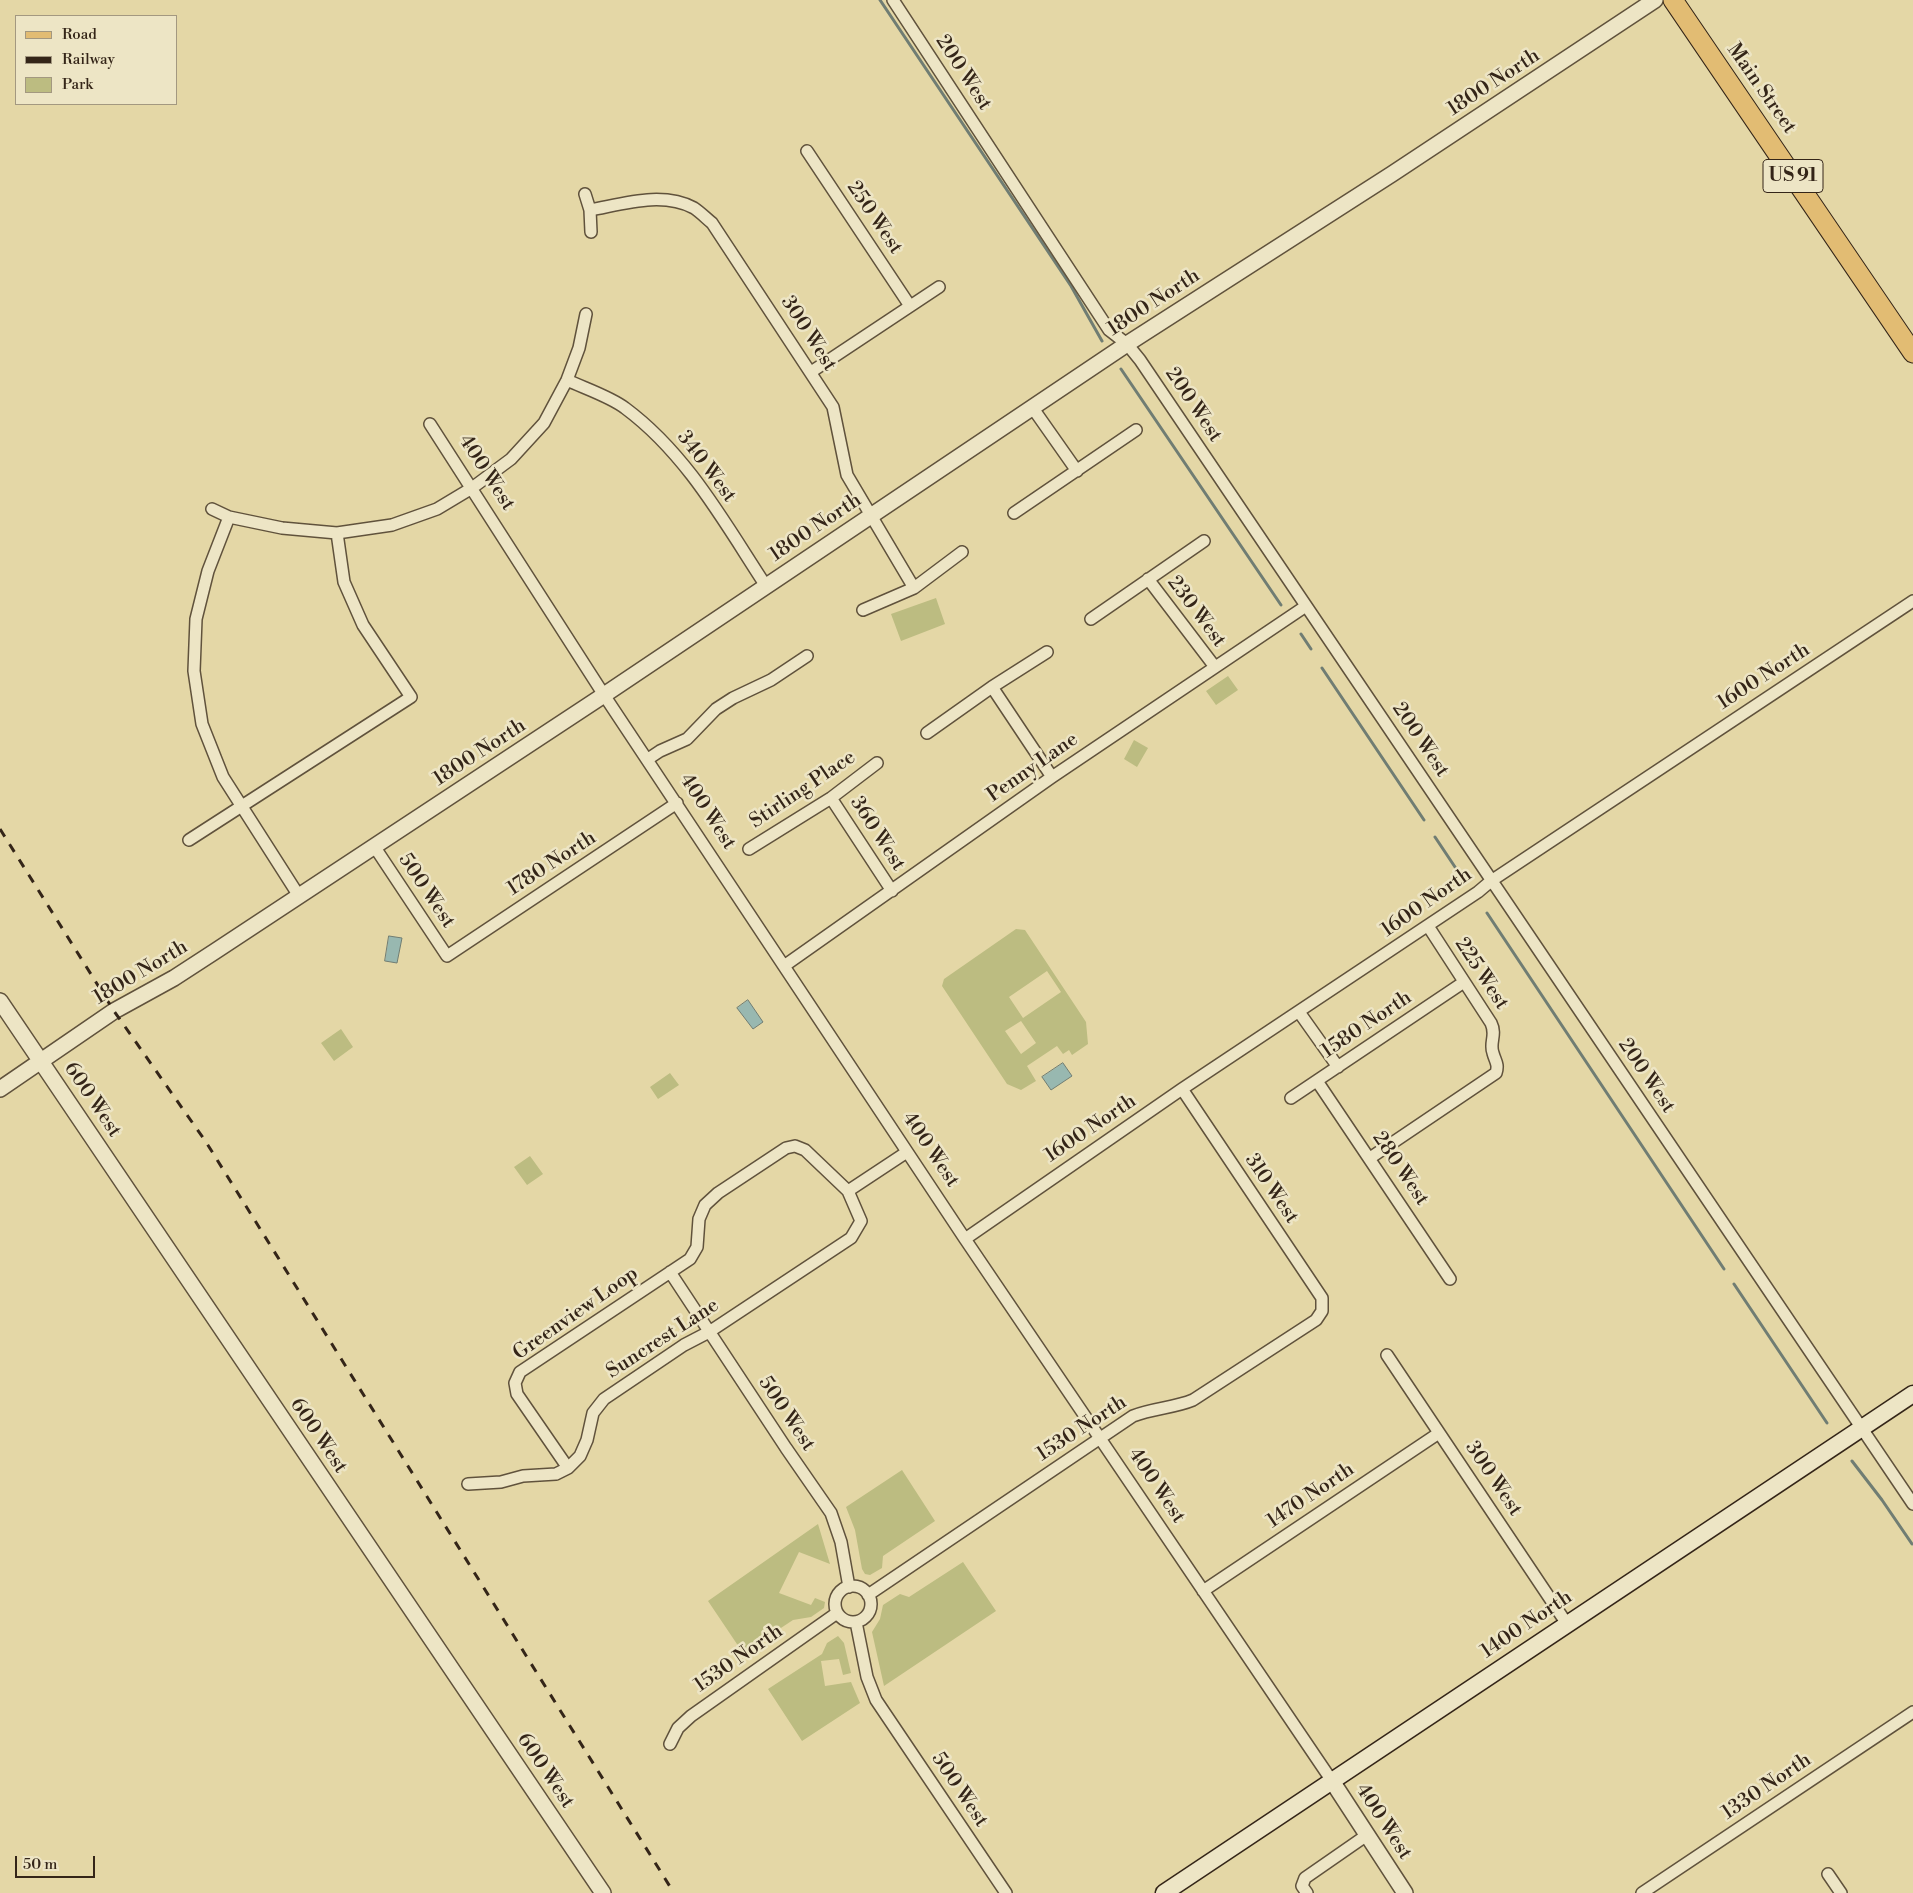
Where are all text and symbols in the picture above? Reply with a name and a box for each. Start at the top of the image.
legend [15,15,178,105]
text: Road [62,25,97,44]
street label: 200 West [930,31,996,115]
street label: Main Street [1721,39,1801,139]
street label: 1800 North [1443,44,1545,122]
text: Railway [62,50,115,69]
text: Park [62,75,93,94]
road number: US 91 [1763,160,1823,192]
street label: 250 West [841,177,907,259]
street label: 1800 North [1103,264,1205,342]
street label: 300 West [775,292,841,376]
street label: 200 West [1159,363,1227,447]
street label: 340 West [671,426,741,508]
street label: 400 West [453,431,519,515]
street label: 1800 North [766,489,866,567]
street label: 230 West [1162,572,1230,652]
street label: 1600 North [1713,638,1815,716]
street label: 200 West [1386,698,1454,782]
street label: 1800 North [429,714,531,792]
street label: Penny Lane [983,728,1083,808]
street label: Stirling Place [746,746,860,834]
street label: 400 West [674,770,740,854]
street label: 360 West [844,792,910,876]
street label: 1780 North [503,826,601,902]
street label: 500 West [392,849,460,933]
street label: 1600 North [1377,863,1477,943]
street label: 225 West [1449,934,1513,1014]
street label: 1800 North [90,936,192,1010]
street label: 1580 North [1317,986,1417,1064]
street label: 200 West [1612,1034,1680,1118]
street label: 600 West [58,1058,126,1142]
street label: 1600 North [1041,1090,1141,1168]
street label: 400 West [896,1108,964,1192]
street label: 280 West [1367,1127,1433,1211]
street label: 310 West [1239,1150,1303,1228]
street label: Greenview Loop [509,1262,643,1366]
street label: Suncrest Lane [602,1294,724,1384]
street label: 500 West [752,1372,820,1456]
street label: 1530 North [1033,1391,1131,1467]
street label: 600 West [284,1394,352,1478]
street label: 300 West [1459,1437,1527,1521]
street label: 400 West [1122,1444,1190,1528]
street label: 1470 North [1263,1458,1359,1534]
street label: 1400 North [1477,1586,1577,1664]
street label: 1530 North [690,1620,788,1698]
street label: 600 West [511,1729,579,1813]
street label: 500 West [925,1748,993,1832]
street label: 1330 North [1718,1748,1816,1826]
street label: 400 West [1350,1780,1416,1864]
scale bar [18,1846,98,1878]
text: 50 m [23,1855,57,1874]

